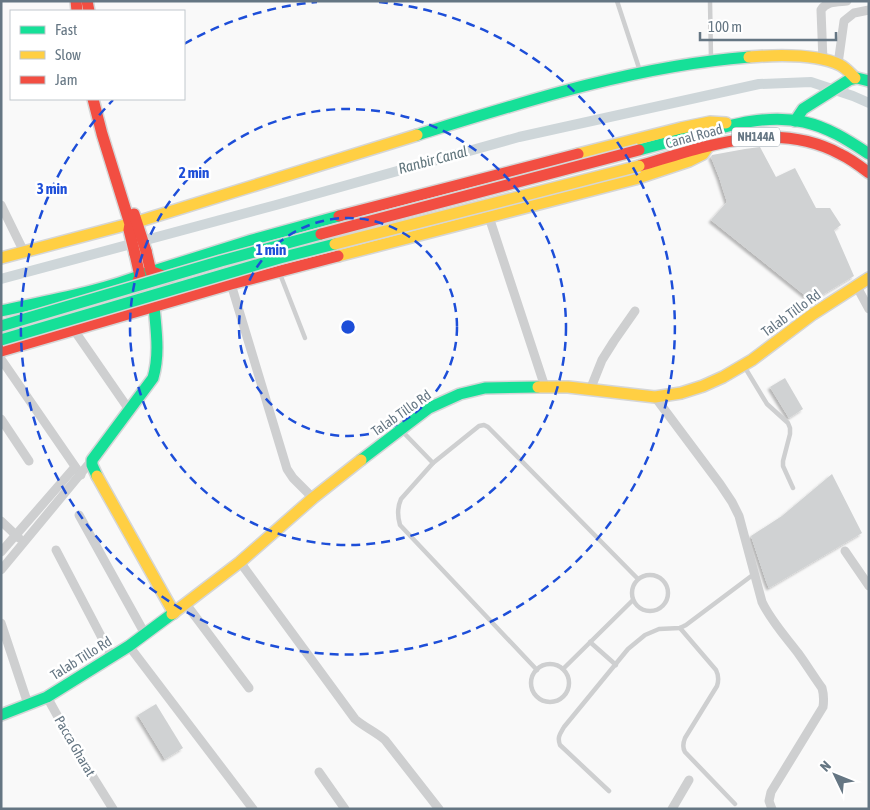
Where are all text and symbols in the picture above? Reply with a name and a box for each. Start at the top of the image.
legend [10,10,185,100]
scale bar [700,10,836,42]
text: 100 m [708,18,742,35]
text: Fast [55,21,77,38]
text: Slow [55,46,81,63]
text: Jam [55,71,78,88]
street label: Canal Road [664,121,724,151]
road number: NH144A [732,128,780,146]
water label: Ranbir Canal [397,142,469,177]
text: 2 min [179,164,209,181]
text: 3 min [37,180,67,197]
text: 1 min [256,241,286,258]
street label: Talab Tillo Rd [758,286,824,340]
centre of rings [339,318,357,336]
street label: Talab Tillo Rd [368,387,434,439]
street label: Talab Tillo Rd [48,633,114,683]
street label: Pacca Gharat [51,713,99,779]
north arrow [810,750,860,800]
text: N [817,758,834,775]

